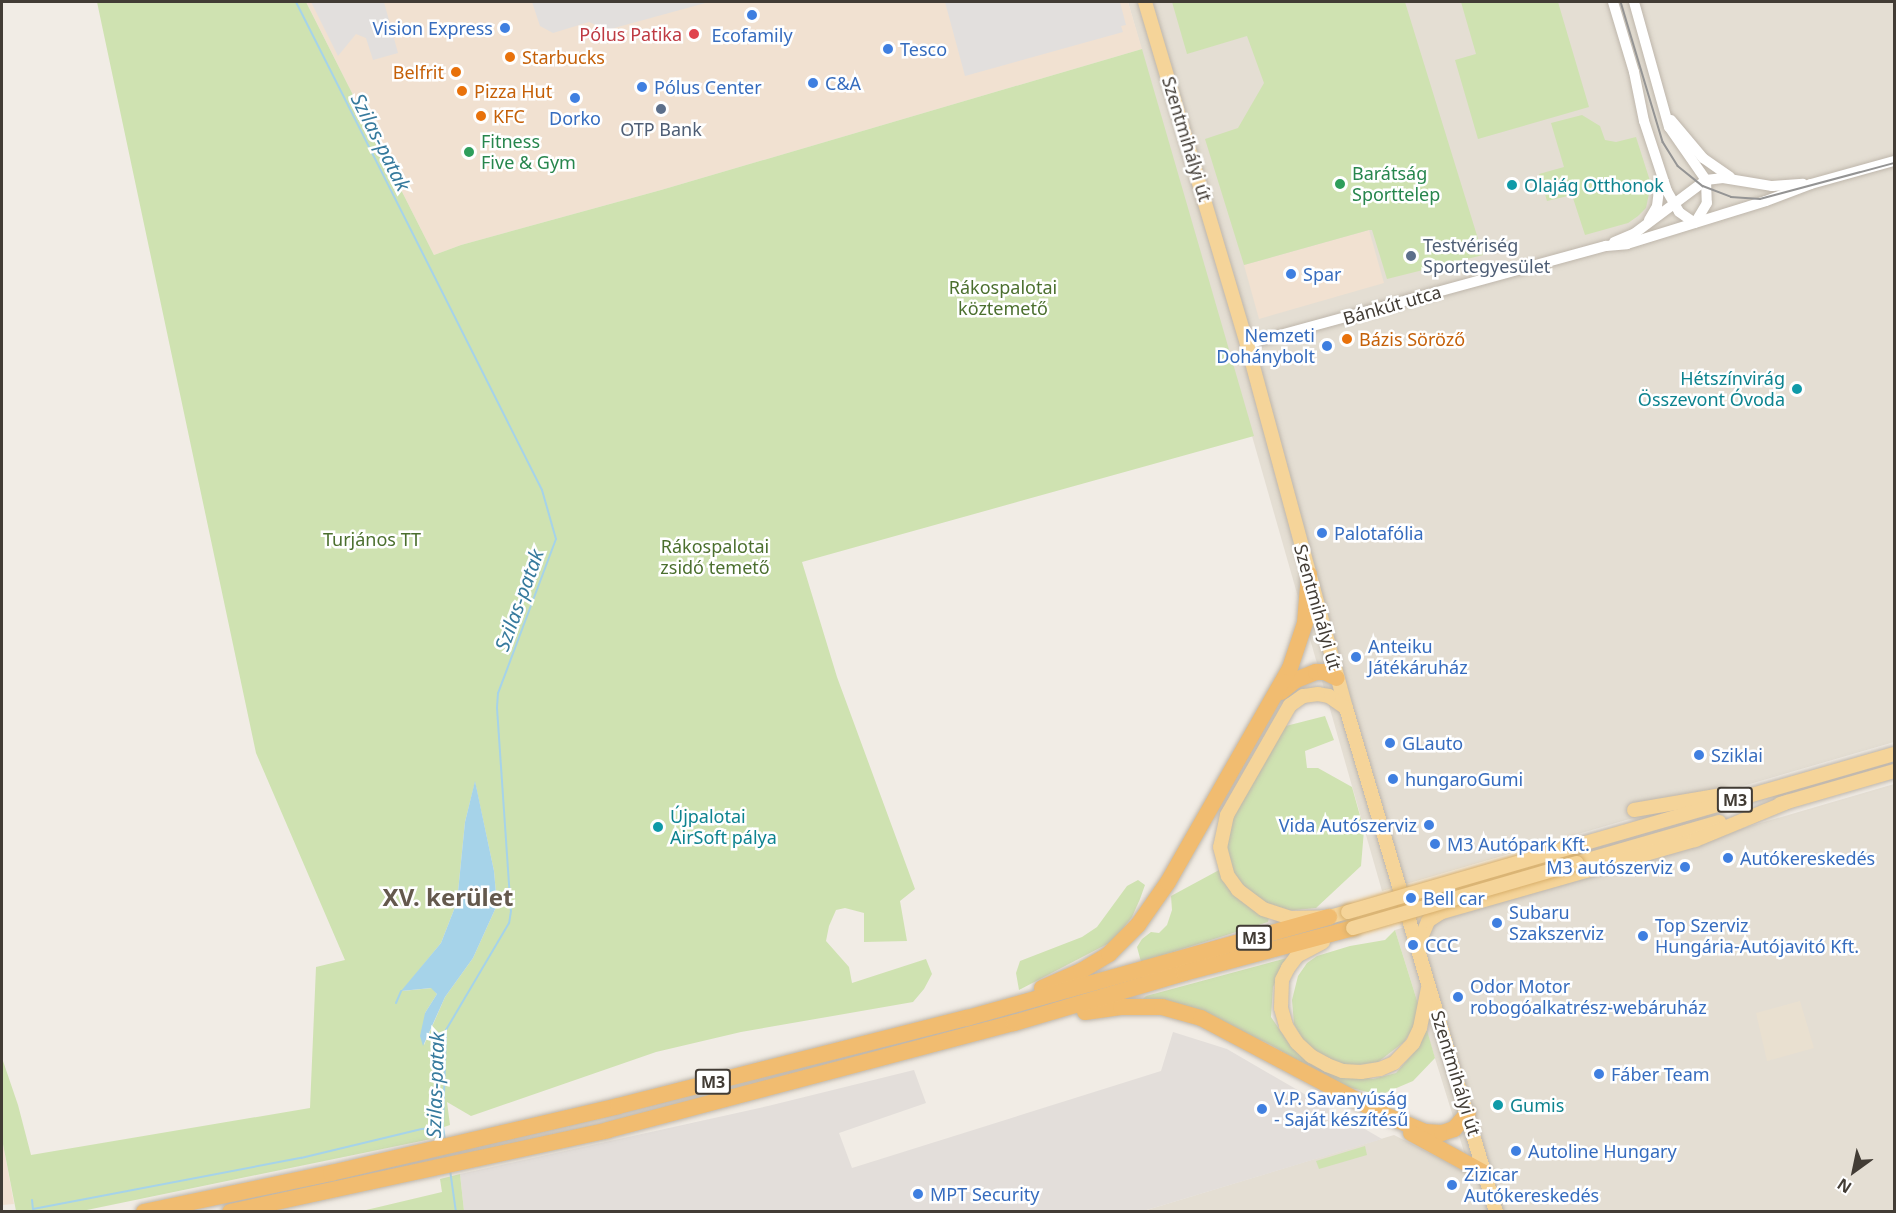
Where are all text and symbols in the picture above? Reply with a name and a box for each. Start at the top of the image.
marker: Ecofamily [745,8,759,22]
place label: Vision Express [373,17,493,39]
marker: Vision Express [498,21,512,35]
place label: Pólus Patika [579,23,682,45]
place label: Ecofamily [711,24,793,46]
marker: Pólus Patika [687,27,701,41]
place label: Tesco [900,38,947,60]
marker: Tesco [881,42,895,56]
place label: Starbucks [522,46,605,68]
marker: Starbucks [503,50,517,64]
place label: Belfrit [393,61,444,83]
marker: Belfrit [449,65,463,79]
place label: C&A [825,72,861,94]
street label: Szentmihályi út [1158,74,1216,204]
place label: Pólus Center [654,76,762,98]
marker: C&A [806,76,820,90]
place label: Pizza Hut [474,80,552,102]
marker: Pólus Center [635,80,649,94]
marker: Pizza Hut [455,84,469,98]
water label: Szilas-patak [346,89,416,195]
marker: Dorko [568,91,582,105]
marker: OTP Bank [654,102,668,116]
place label: KFC [493,105,525,127]
place label: Dorko [549,107,601,129]
marker: KFC [474,109,488,123]
place label: OTP Bank [620,118,702,140]
place label: Fitness Five & Gym [481,131,576,174]
marker: Fitness Five & Gym [462,145,476,159]
place label: Barátság Sporttelep [1352,163,1440,206]
place label: Olajág Otthonok [1524,174,1664,196]
marker: Barátság Sporttelep [1333,177,1347,191]
marker: Olajág Otthonok [1505,178,1519,192]
place label: Testvériség Sportegyesület [1423,235,1550,278]
marker: Testvériség Sportegyesület [1404,249,1418,263]
place label: Spar [1303,263,1341,285]
marker: Spar [1284,267,1298,281]
park label: Rákospalotai köztemető [949,277,1057,320]
street label: Bánkút utca [1340,281,1444,329]
place label: Nemzeti Dohánybolt [1216,325,1315,368]
place label: Bázis Söröző [1359,328,1465,350]
marker: Bázis Söröző [1340,332,1354,346]
marker: Nemzeti Dohánybolt [1320,339,1334,353]
place label: Hétszínvirág Összevont Óvoda [1638,368,1785,410]
marker: Hétszínvirág Összevont Óvoda [1790,382,1804,396]
place label: Palotafólia [1334,522,1424,544]
marker: Palotafólia [1315,526,1329,540]
park label: Turjános TT [323,528,421,550]
park label: Rákospalotai zsidó temető [660,536,770,578]
street label: Szentmihályi út [1290,542,1346,672]
water label: Szilas-patak [490,546,548,654]
place label: Anteiku Játékáruház [1368,636,1468,678]
marker: Anteiku Játékáruház [1349,650,1363,664]
place label: GLauto [1402,732,1463,754]
marker: GLauto [1383,736,1397,750]
place label: Sziklai [1711,744,1763,766]
marker: Sziklai [1692,748,1706,762]
place label: hungaroGumi [1405,768,1523,790]
marker: hungaroGumi [1386,772,1400,786]
road number: M3 [1716,787,1754,813]
place label: Újpalotai AirSoft pálya [670,806,777,848]
place label: Vida Autószerviz [1279,814,1417,836]
marker: Vida Autószerviz [1422,818,1436,832]
marker: Újpalotai AirSoft pálya [651,820,665,834]
place label: M3 Autópark Kft. [1447,833,1590,855]
marker: M3 Autópark Kft. [1428,837,1442,851]
place label: Autókereskedés [1740,847,1875,869]
marker: Autókereskedés [1721,851,1735,865]
place label: M3 autószerviz [1546,856,1673,878]
marker: M3 autószerviz [1678,860,1692,874]
district label: XV. kerület [383,883,513,911]
place label: Bell car [1423,887,1485,909]
marker: Bell car [1404,891,1418,905]
place label: Subaru Szakszerviz [1509,902,1604,944]
place label: Top Szerviz Hungária-Autójavitó Kft. [1655,915,1859,958]
marker: Subaru Szakszerviz [1490,916,1504,930]
road number: M3 [1234,925,1274,951]
marker: Top Szerviz Hungária-Autójavitó Kft. [1636,929,1650,943]
place label: CCC [1425,934,1458,956]
marker: CCC [1406,938,1420,952]
place label: Odor Motor robogóalkatrész-webáruház [1470,976,1707,1018]
marker: Odor Motor robogóalkatrész-webáruház [1451,990,1465,1004]
street label: Szentmihályi út [1427,1008,1485,1138]
water label: Szilas-patak [421,1031,449,1139]
place label: Fáber Team [1611,1063,1710,1085]
marker: Fáber Team [1592,1067,1606,1081]
road number: M3 [694,1069,732,1095]
place label: V.P. Savanyúság - Saját készítésű [1274,1088,1408,1130]
place label: Gumis [1510,1094,1564,1116]
marker: Gumis [1491,1098,1505,1112]
marker: V.P. Savanyúság - Saját készítésű [1255,1102,1269,1116]
place label: Autoline Hungary [1528,1140,1677,1162]
north arrow [1824,1141,1884,1201]
marker: Autoline Hungary [1509,1144,1523,1158]
place label: Zizicar Autókereskedés [1464,1164,1599,1206]
text: N [1833,1173,1856,1199]
marker: Zizicar Autókereskedés [1445,1178,1459,1192]
place label: MPT Security [930,1183,1039,1205]
marker: MPT Security [911,1187,925,1201]

